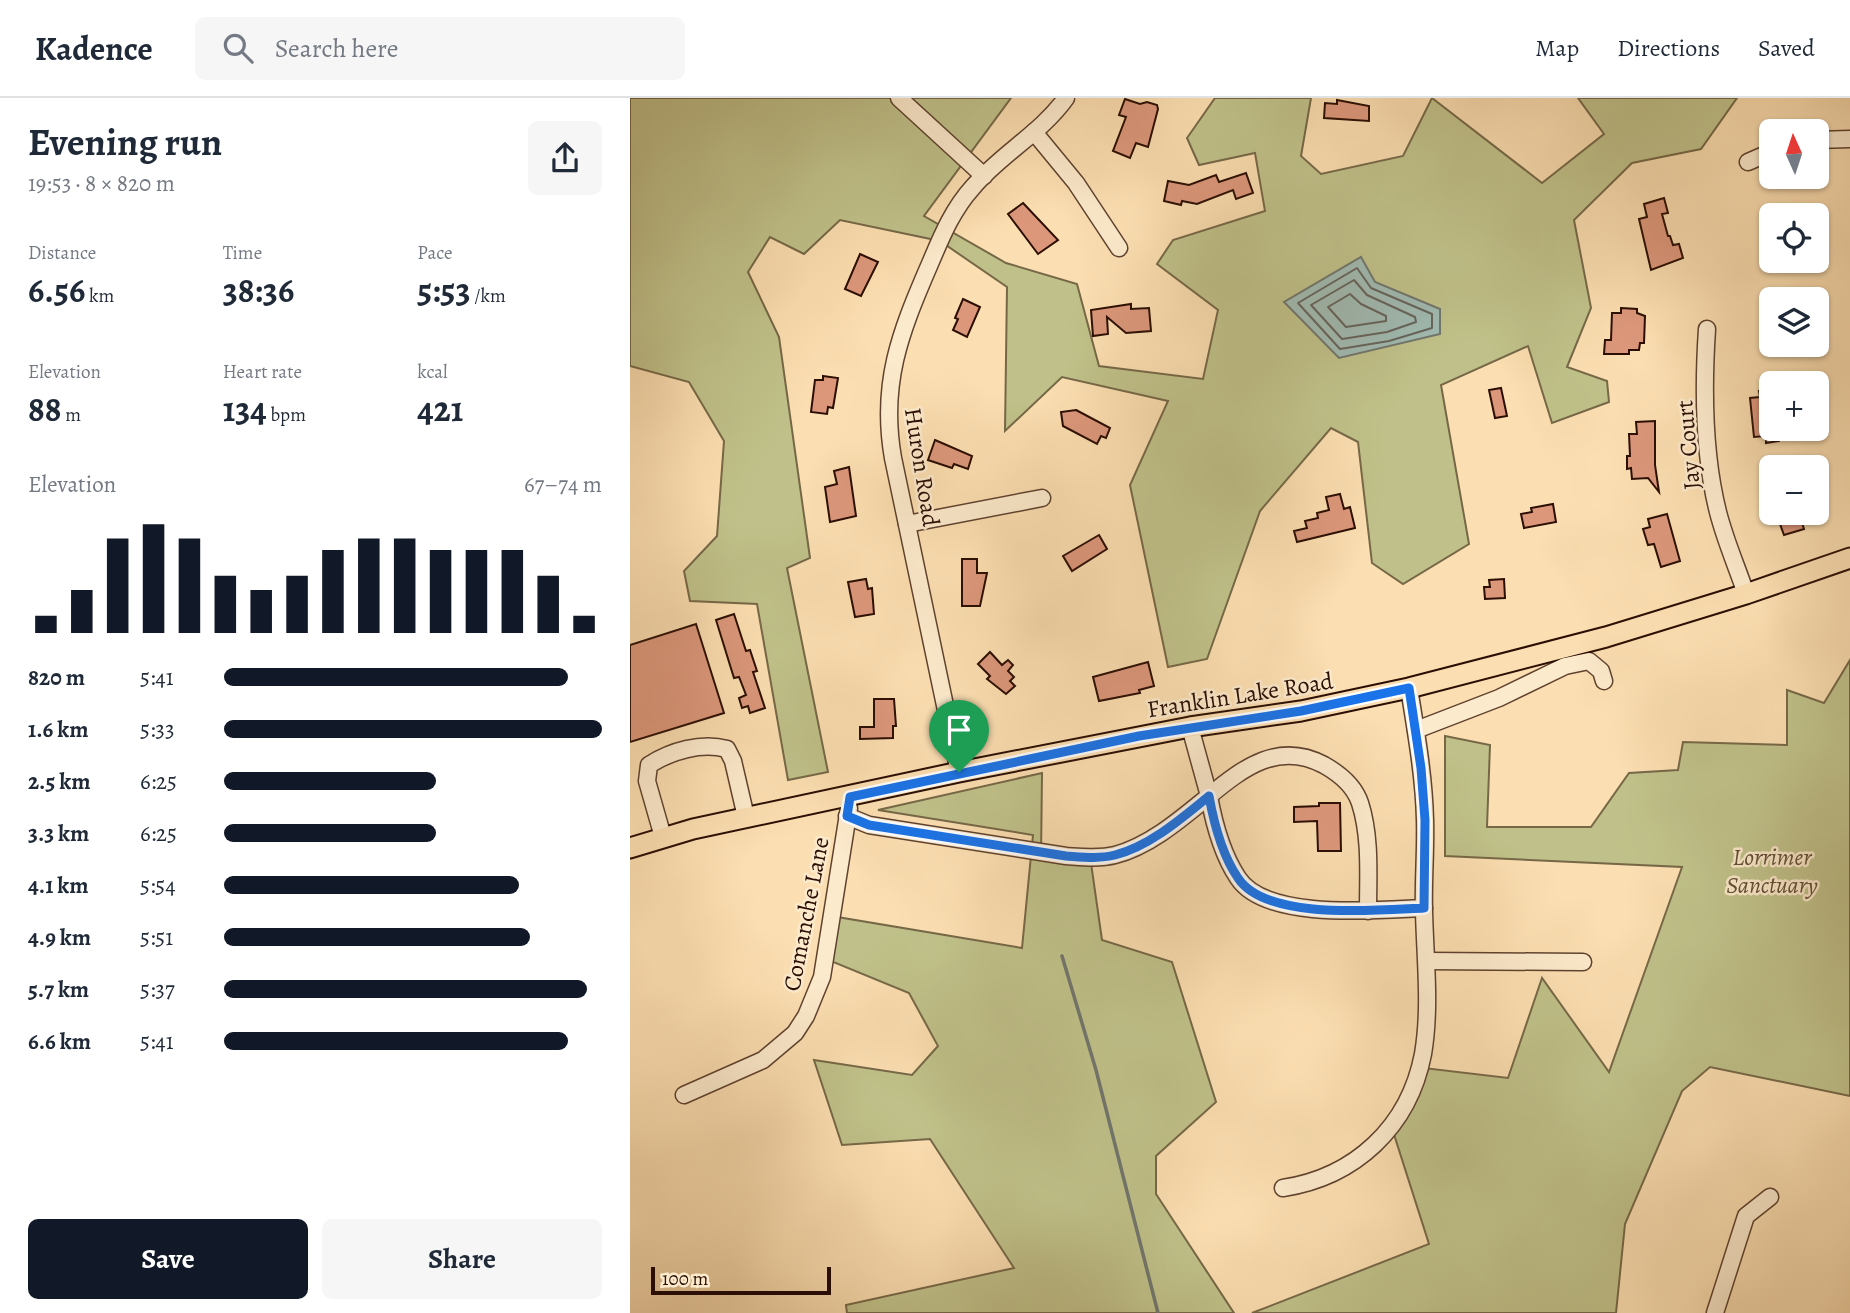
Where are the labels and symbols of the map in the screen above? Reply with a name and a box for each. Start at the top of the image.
north arrow [1759,119,1829,189]
street label: Jay Court [1668,399,1708,491]
street label: Huron Road [897,405,947,529]
street label: Franklin Lake Road [1145,664,1335,725]
pin [929,700,989,772]
street label: Comanche Lane [775,834,837,994]
park label: Lorrimer Sanctuary [1726,841,1818,901]
scale bar [651,1264,831,1296]

